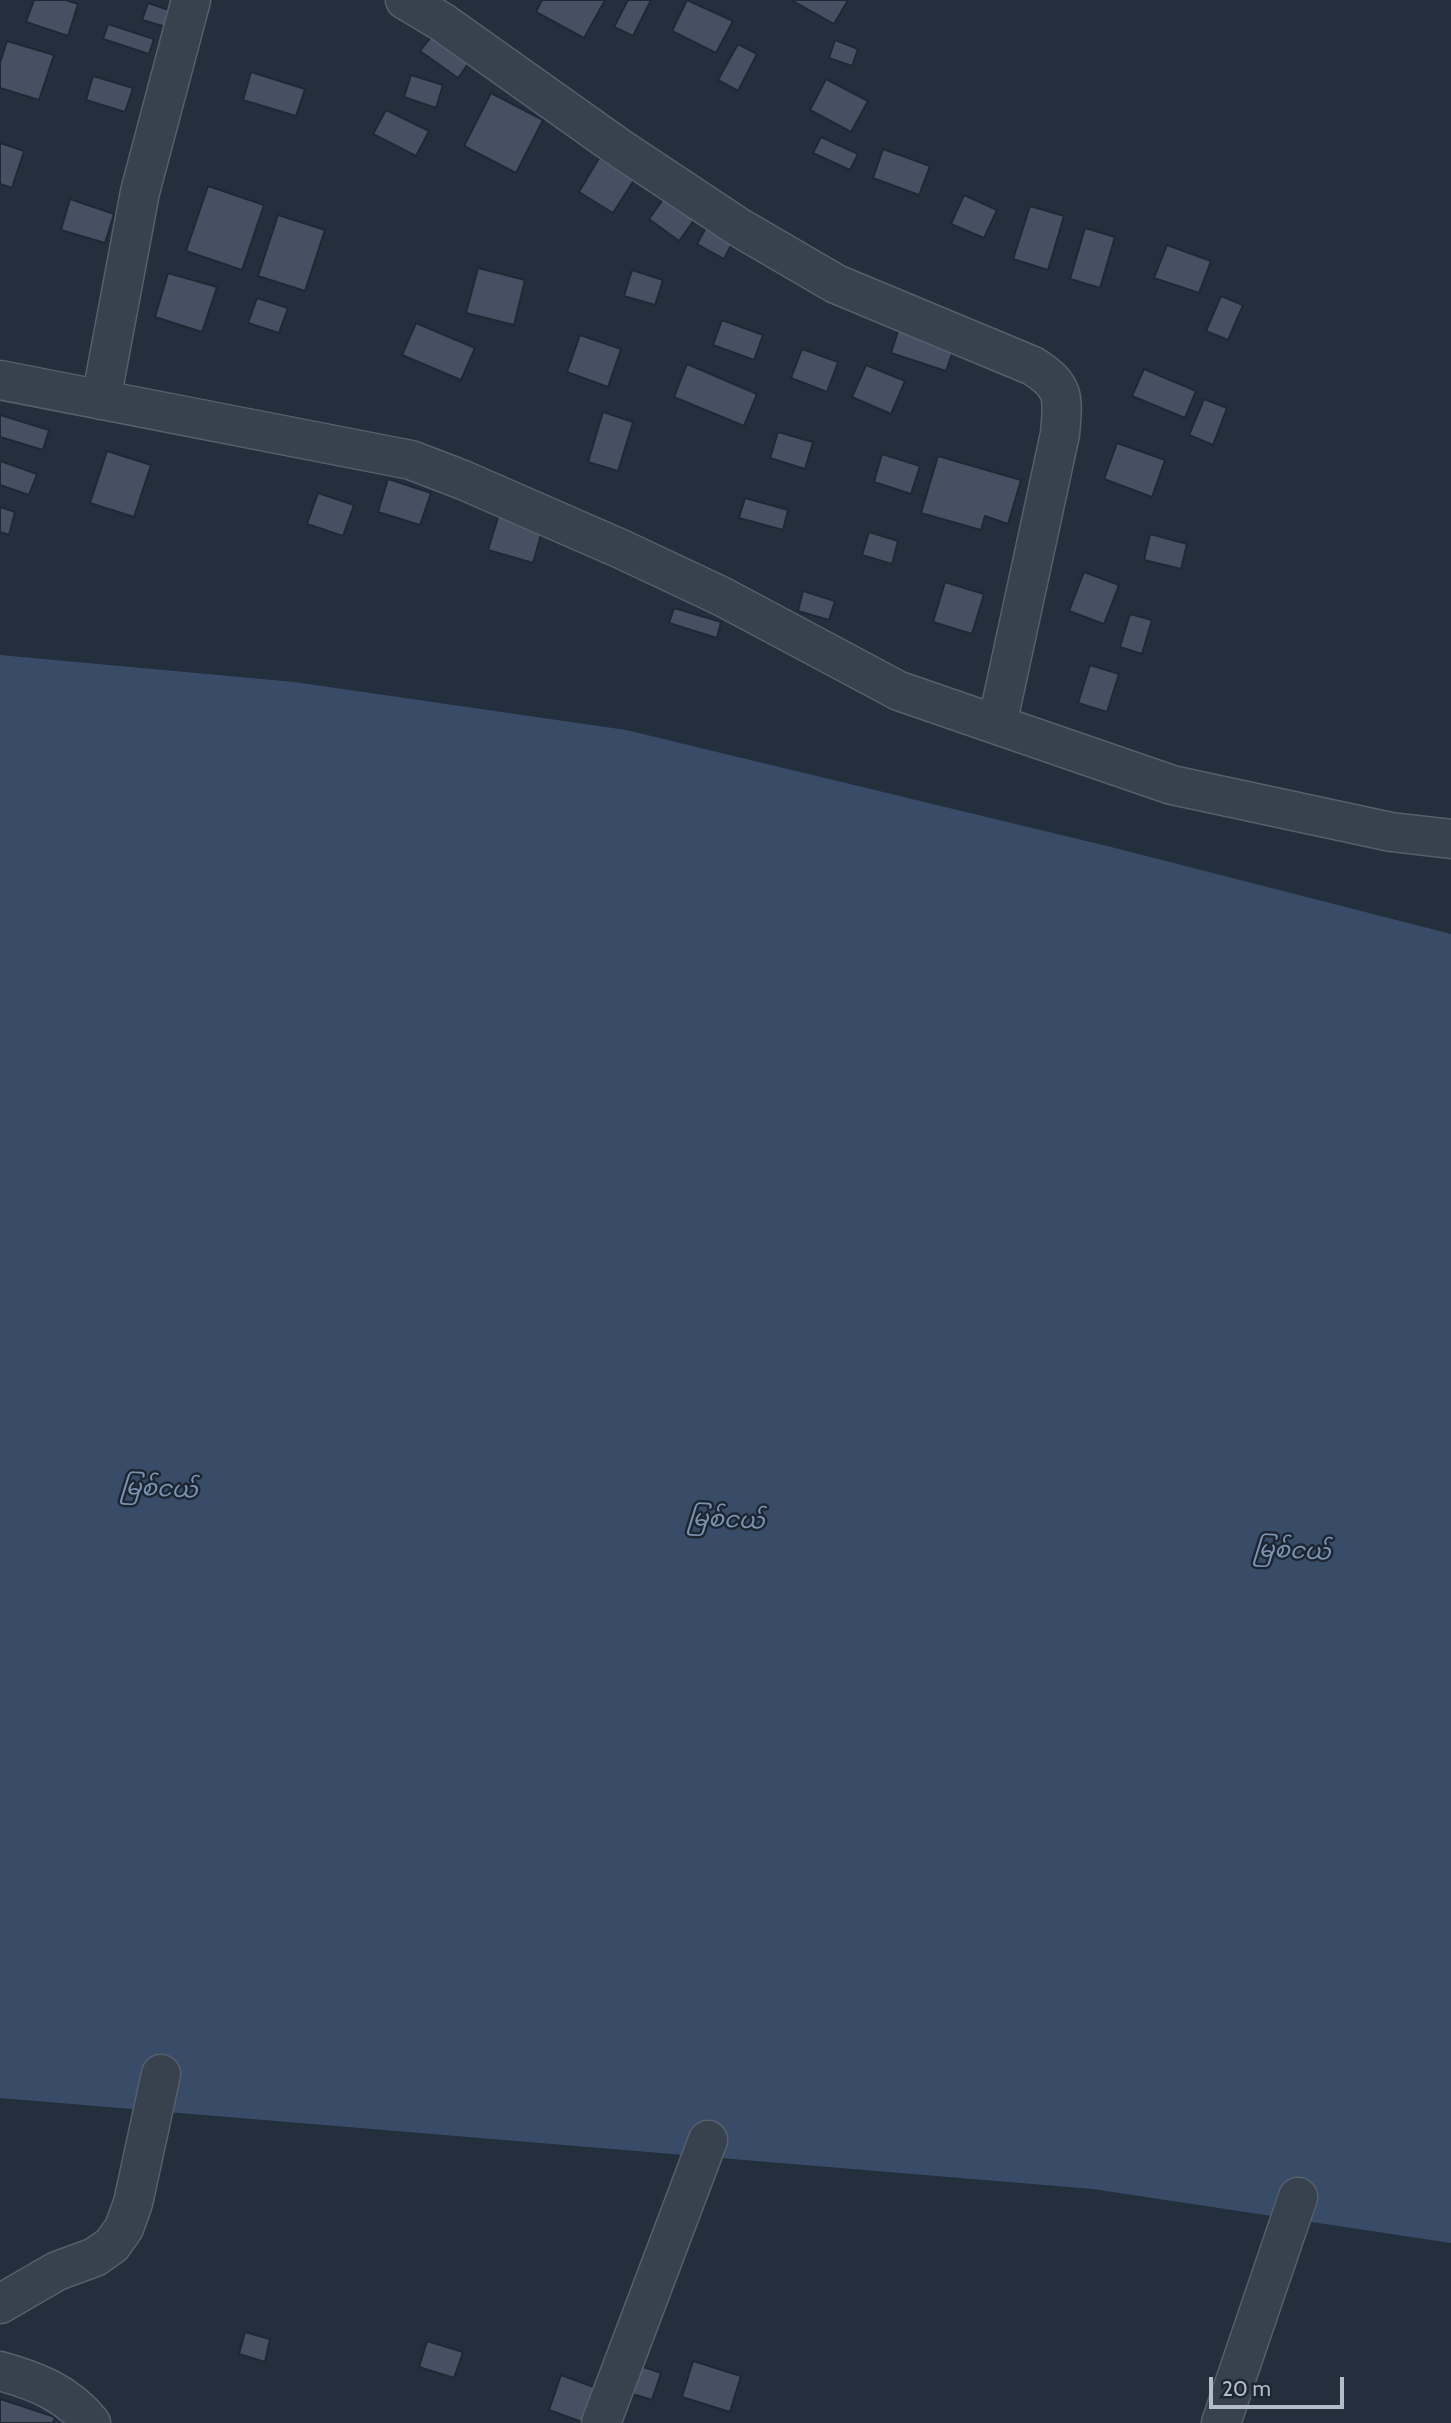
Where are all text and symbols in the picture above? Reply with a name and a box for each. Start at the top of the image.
water label: မြစ်ငယ် [120,1473,198,1505]
water label: မြစ်ငယ် [687,1504,765,1536]
water label: မြစ်ငယ် [1253,1535,1331,1567]
scale bar [1213,2364,1348,2408]
text: 20 m [1222,2376,1271,2401]

